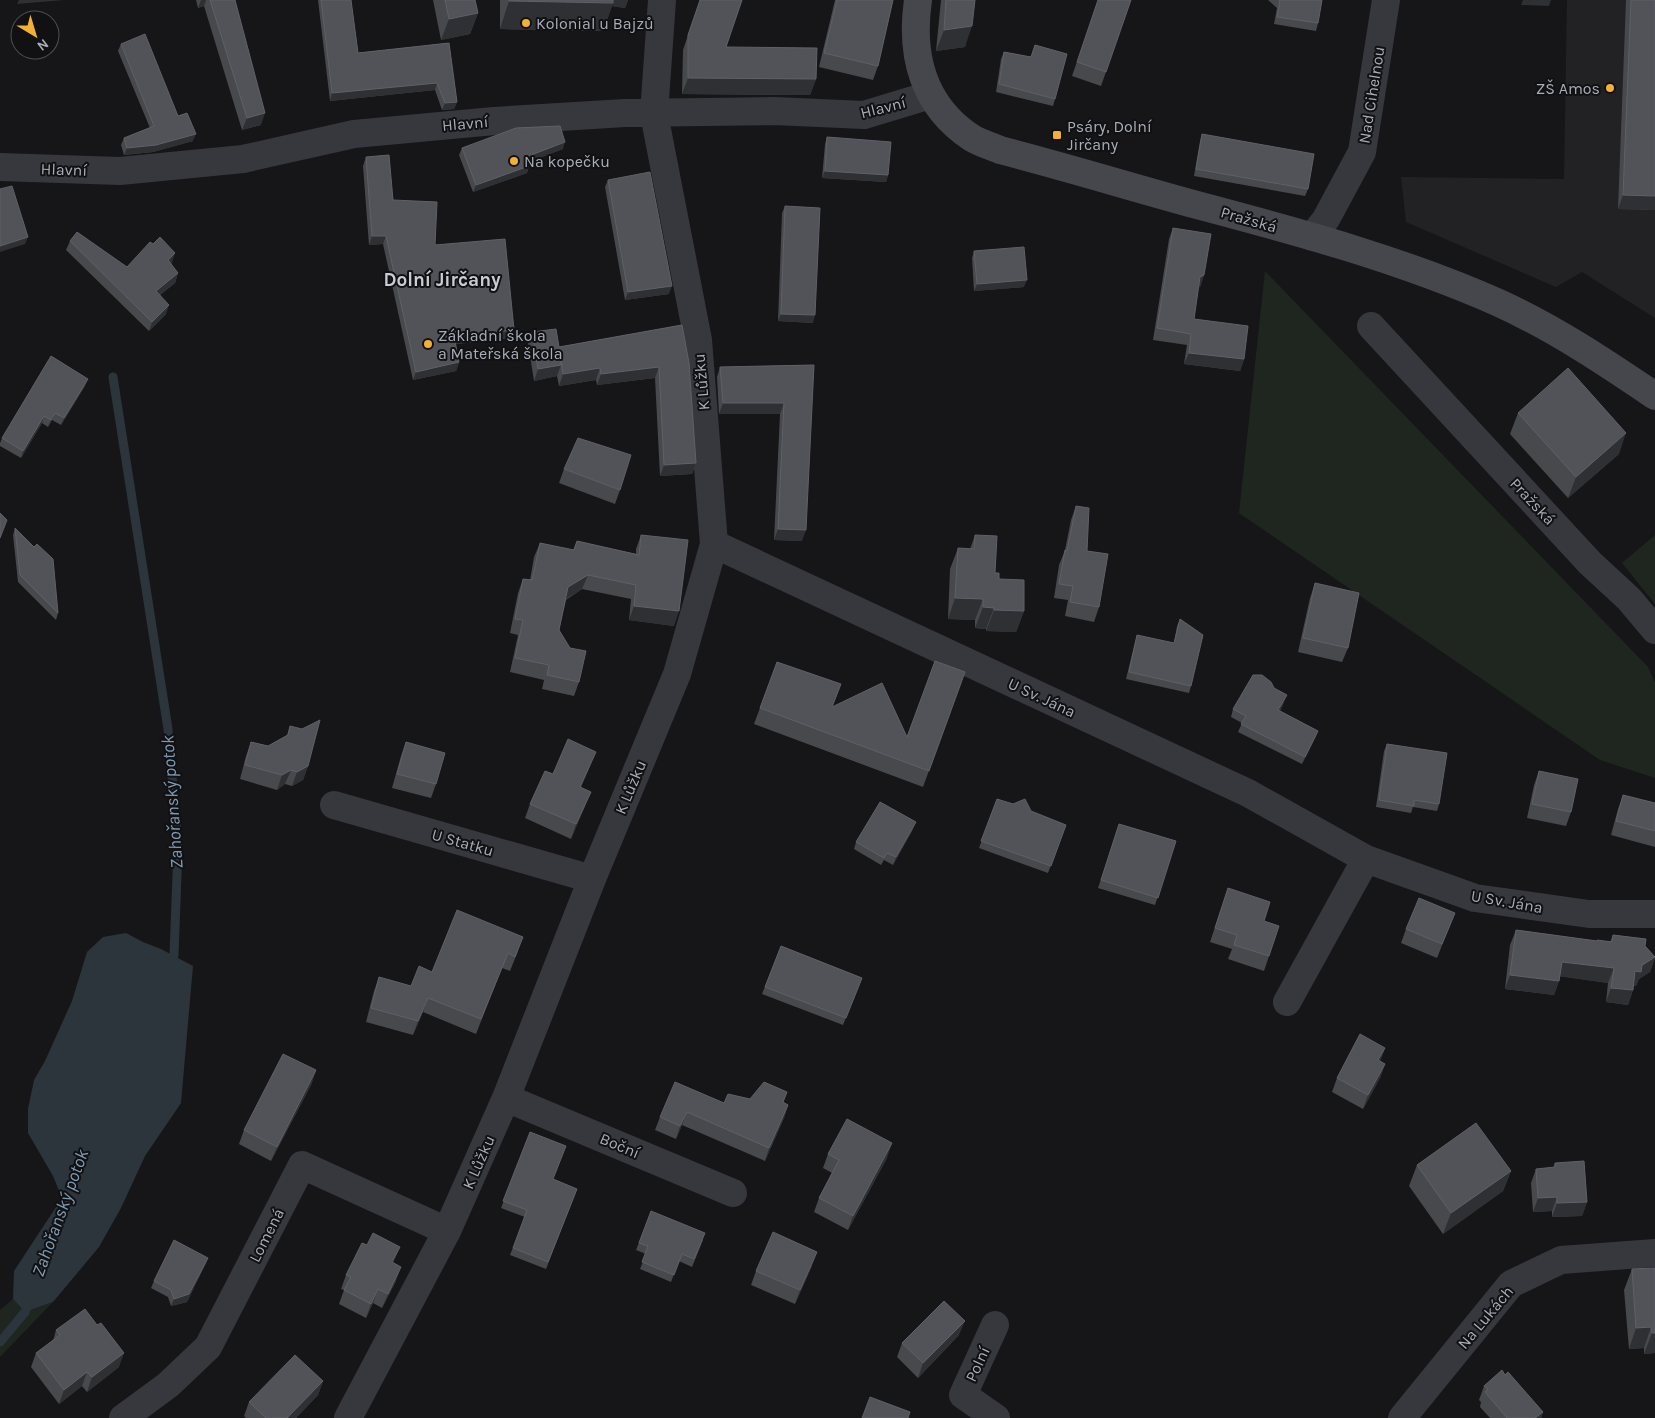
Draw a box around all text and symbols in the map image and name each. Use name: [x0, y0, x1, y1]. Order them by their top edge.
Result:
north arrow: [10, 10, 60, 60]
place label: Kolonial u Bajzů: [536, 14, 654, 33]
marker: Kolonial u Bajzů: [520, 17, 532, 29]
text: N: [34, 35, 52, 55]
street label: Nad Cihelnou: [1354, 45, 1389, 145]
place label: ZŠ Amos: [1536, 79, 1600, 98]
marker: ZŠ Amos: [1604, 82, 1616, 94]
street label: Hlavní: [858, 93, 908, 122]
street label: Hlavní: [441, 112, 489, 135]
place label: Psáry, Dolní Jirčany: [1067, 117, 1152, 154]
marker: Psáry, Dolní Jirčany: [1051, 129, 1063, 141]
place label: Na kopečku: [524, 152, 610, 171]
marker: Na kopečku: [508, 155, 520, 167]
street label: Hlavní: [40, 159, 88, 180]
street label: Pražská: [1219, 202, 1279, 237]
district label: Dolní Jirčany: [383, 269, 501, 291]
place label: Základní škola a Mateřská škola: [438, 326, 562, 363]
marker: Základní škola a Mateřská škola: [422, 338, 434, 350]
street label: K Lůžku: [690, 353, 713, 411]
street label: Pražská: [1506, 474, 1559, 529]
street label: U Sv. Jána: [1005, 674, 1079, 721]
water label: Zahořanský potok: [156, 734, 188, 870]
street label: K Lůžku: [611, 757, 650, 817]
street label: U Statku: [430, 825, 496, 860]
street label: U Sv. Jána: [1470, 886, 1544, 917]
street label: Boční: [597, 1129, 643, 1162]
street label: K Lůžku: [458, 1132, 499, 1192]
water label: Zahořanský potok: [27, 1145, 94, 1280]
street label: Lomená: [245, 1205, 288, 1265]
street label: Na Lukách: [1454, 1282, 1517, 1353]
street label: Polní: [961, 1343, 994, 1385]

